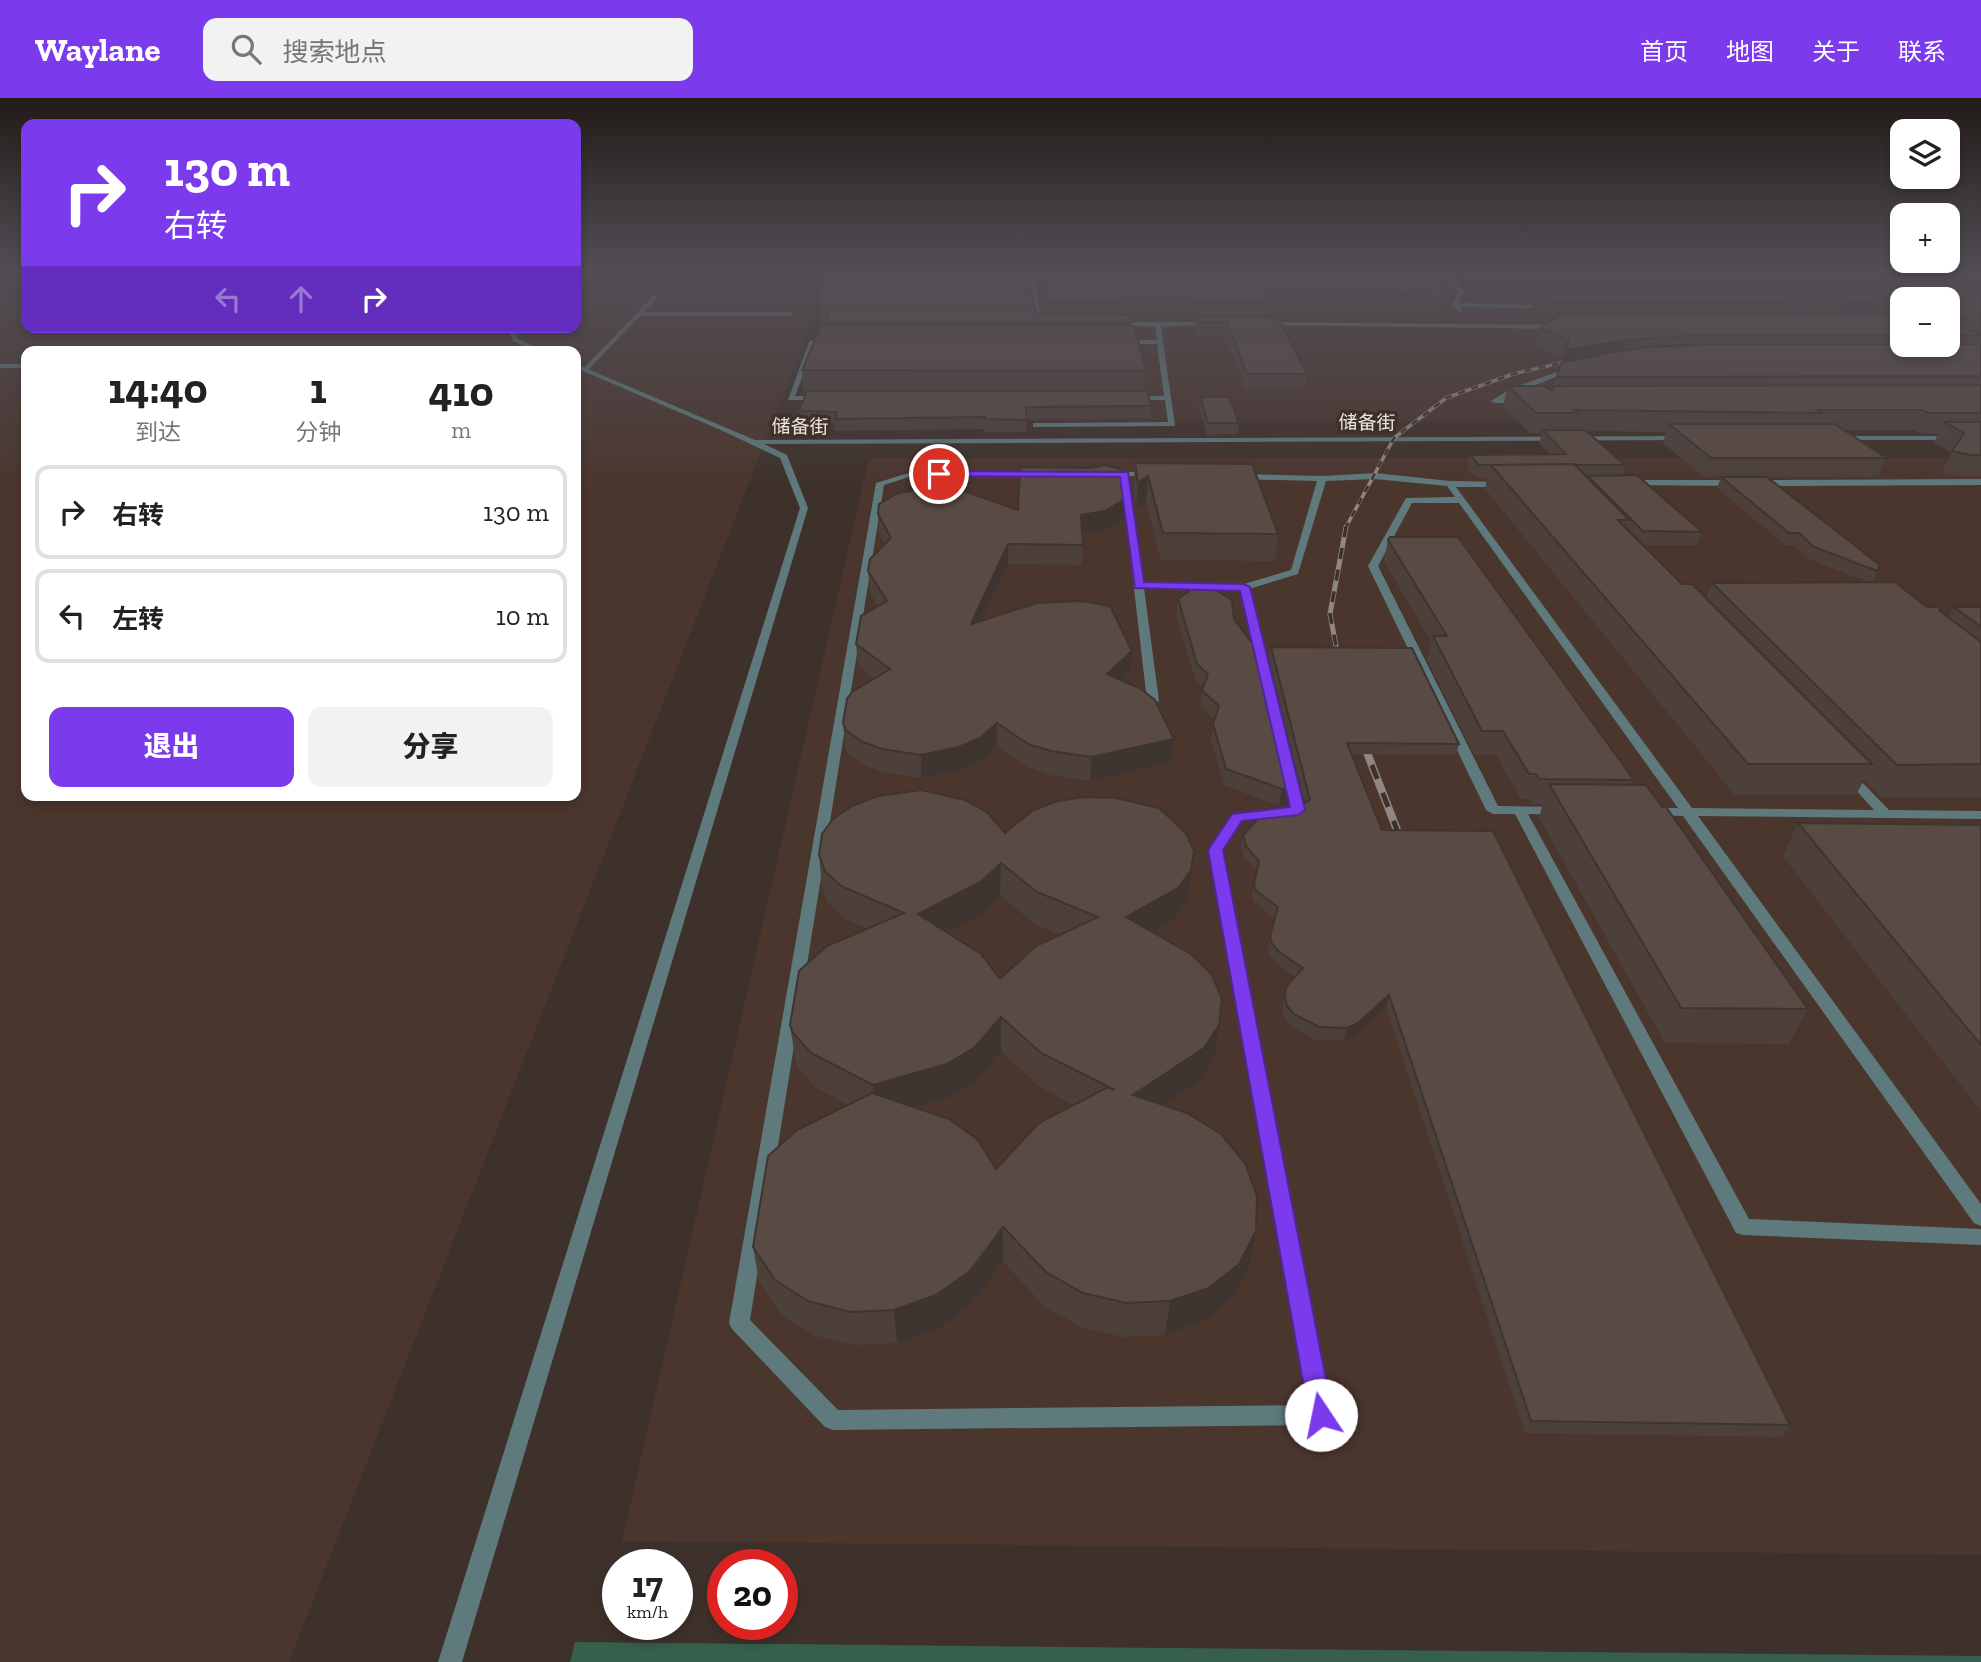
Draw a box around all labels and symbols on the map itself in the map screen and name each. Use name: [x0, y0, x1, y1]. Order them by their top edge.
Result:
street label: 储备街: [1338, 411, 1396, 434]
street label: 储备街: [771, 415, 829, 438]
pin: [909, 444, 969, 504]
position arrow: [1284, 1378, 1358, 1452]
speed limit sign: 20: [707, 1549, 798, 1640]

